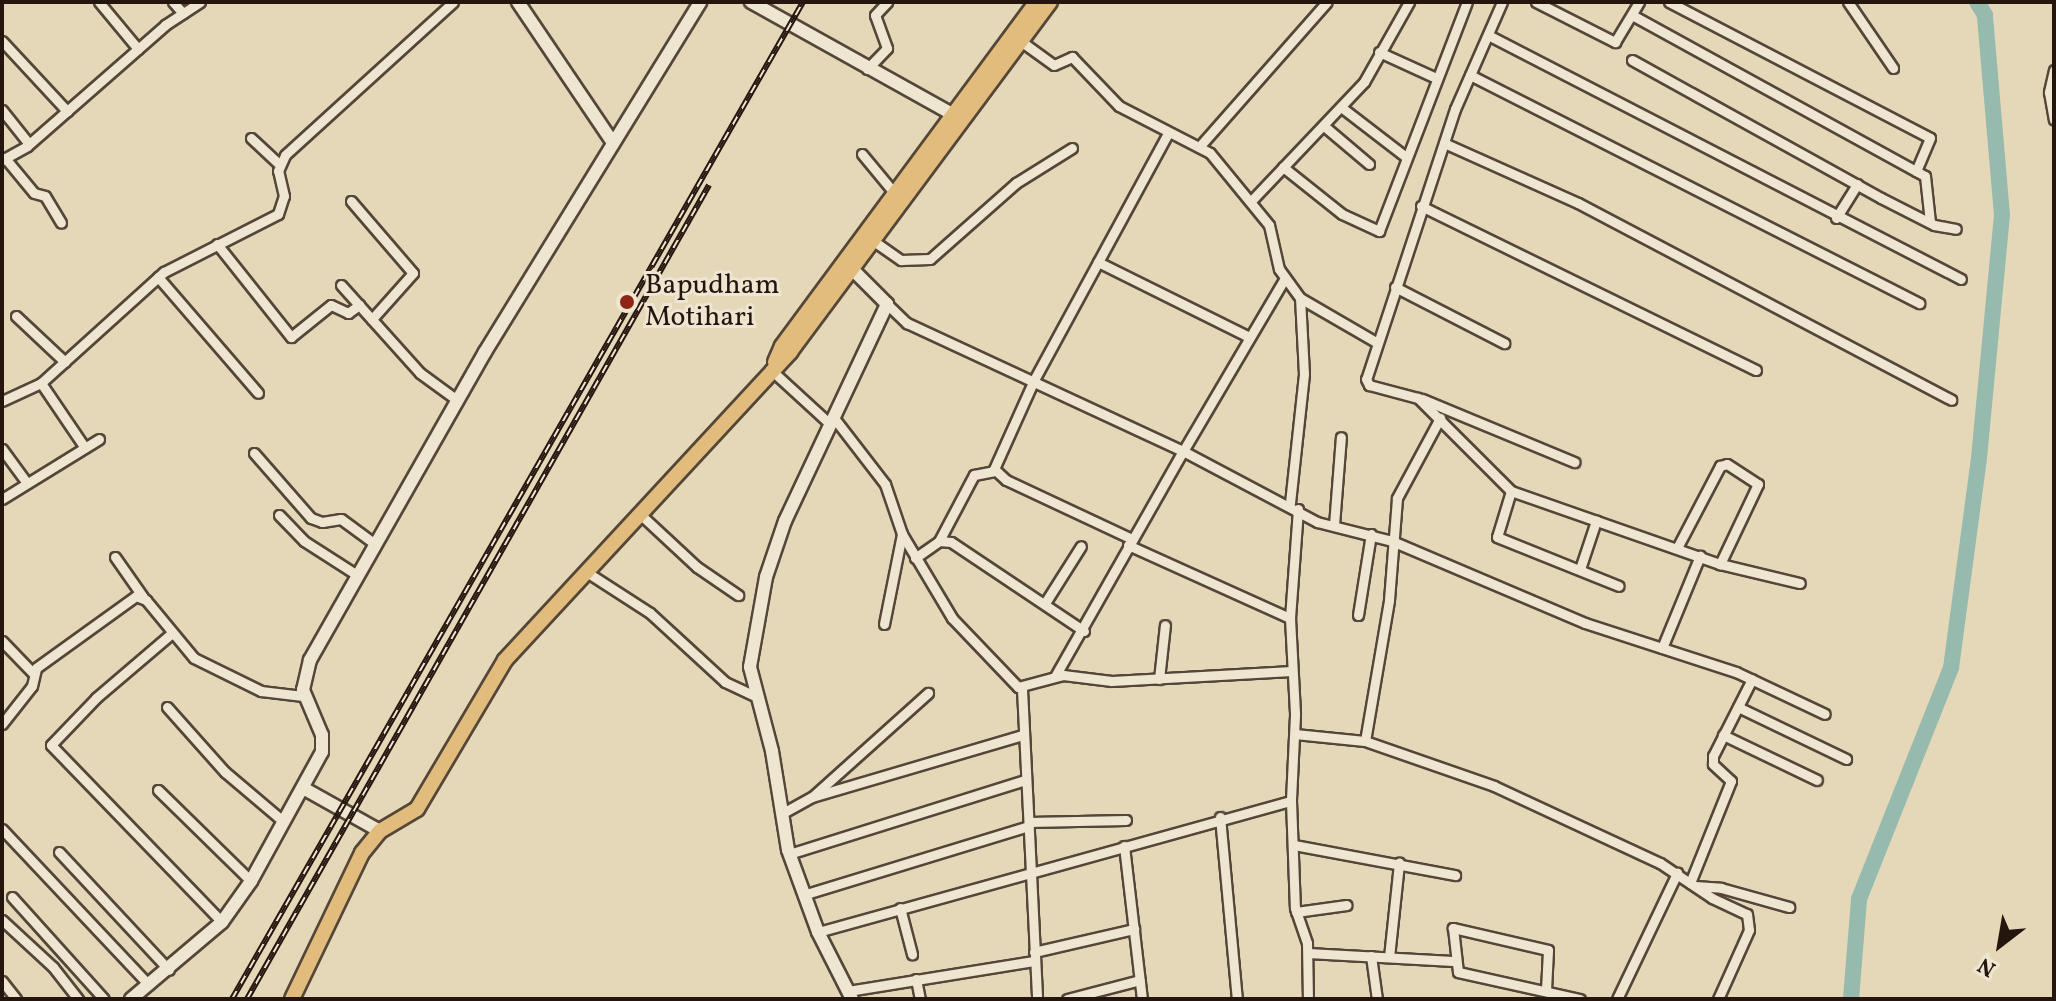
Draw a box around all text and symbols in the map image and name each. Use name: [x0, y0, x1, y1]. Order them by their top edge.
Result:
place label: Bapudham Motihari: [645, 269, 779, 335]
marker: Bapudham Motihari: [616, 291, 638, 313]
north arrow: [1960, 905, 2040, 985]
text: N: [1973, 949, 2002, 983]

